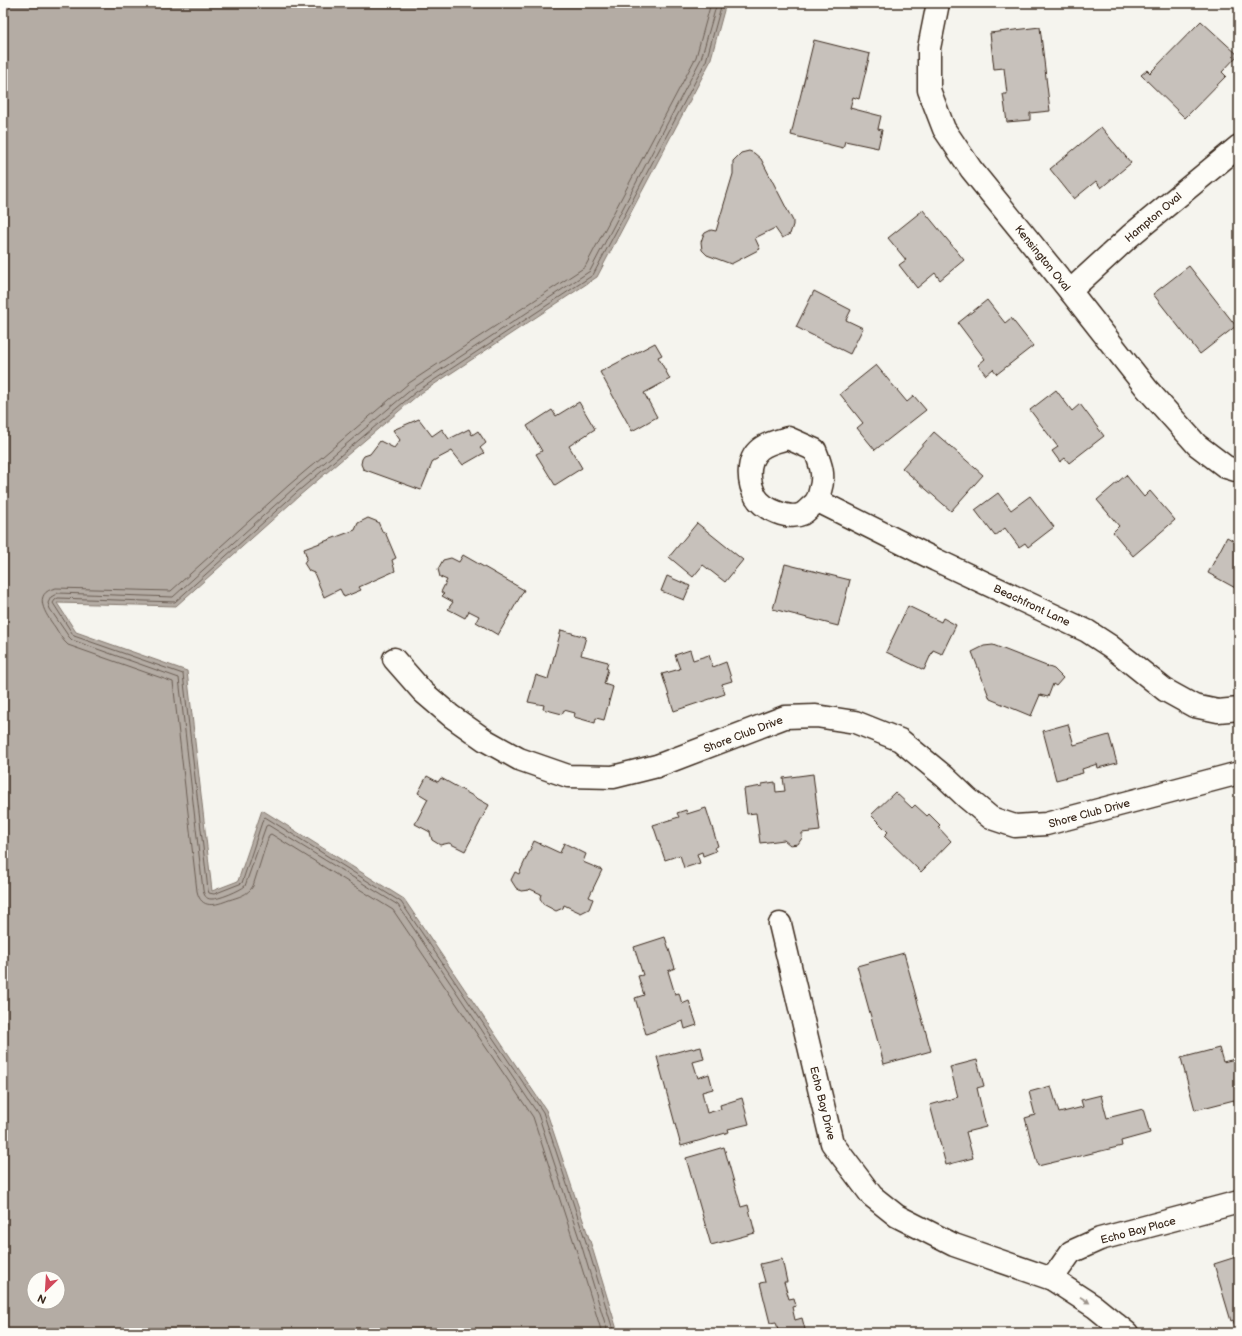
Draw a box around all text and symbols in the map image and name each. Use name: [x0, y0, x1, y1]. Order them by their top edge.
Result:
street label: Hampton Oval: [1122, 190, 1184, 245]
street label: Kensington Oval: [1012, 223, 1073, 294]
street label: Beachfront Lane: [991, 582, 1073, 629]
street label: Shore Club Drive: [702, 713, 785, 756]
street label: Shore Club Drive: [1047, 796, 1132, 831]
street label: Echo Bay Drive: [807, 1065, 838, 1142]
street label: Echo Bay Place: [1099, 1214, 1178, 1247]
north arrow: [26, 1270, 66, 1310]
text: N: [35, 1291, 48, 1306]
one-way arrow: [1079, 1296, 1090, 1304]

